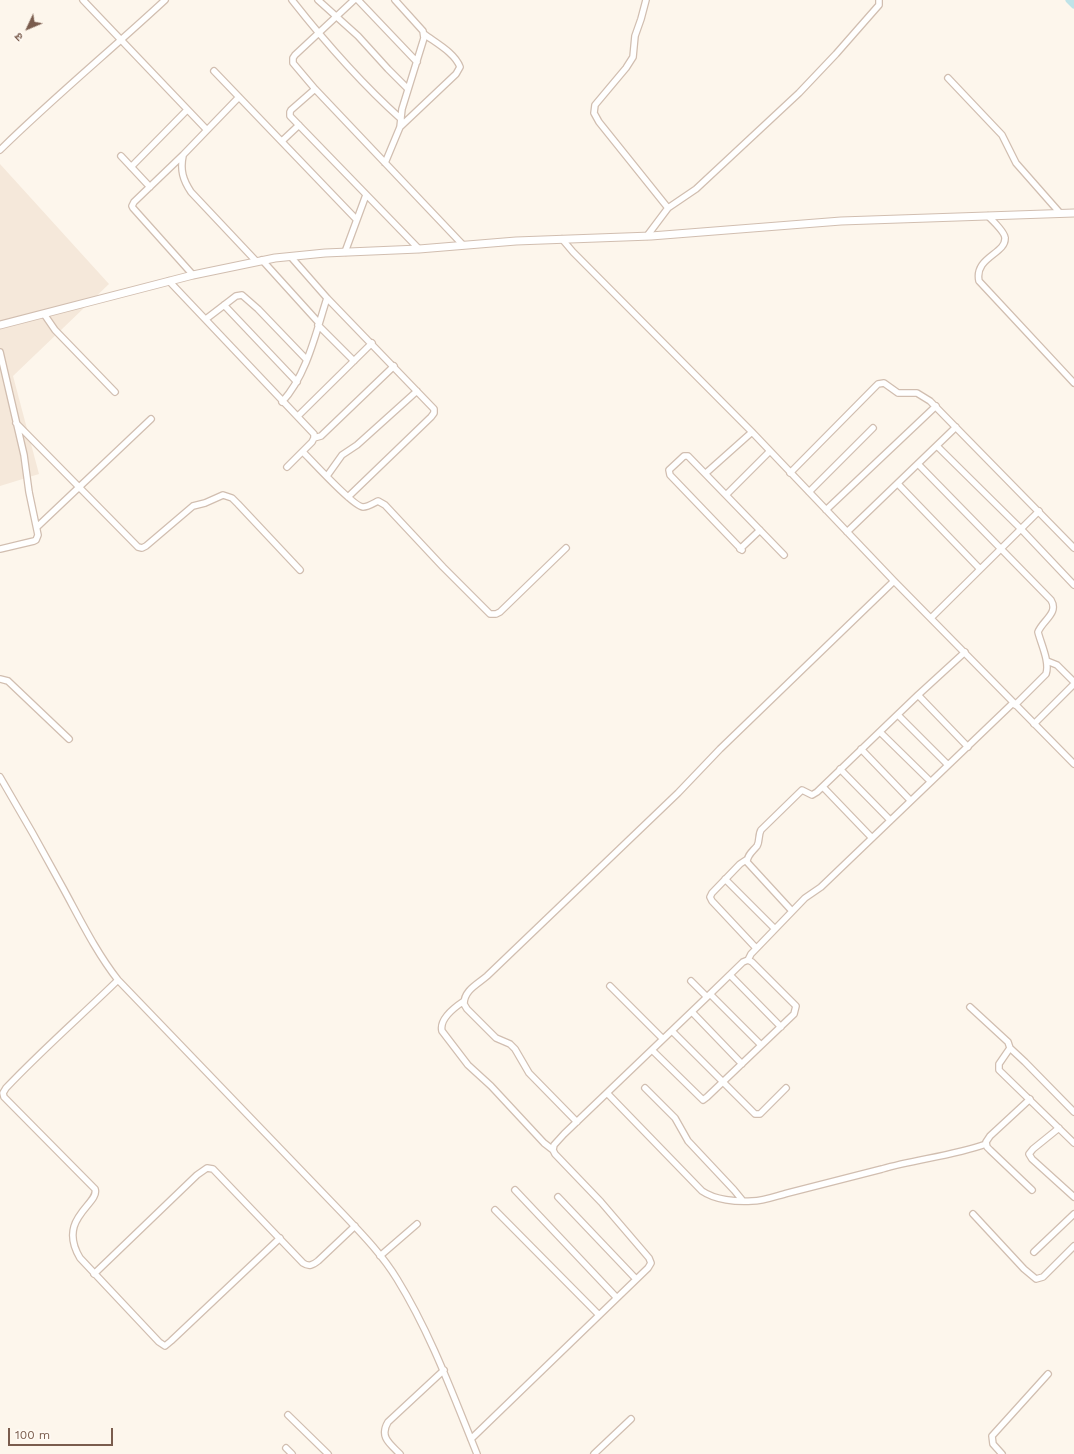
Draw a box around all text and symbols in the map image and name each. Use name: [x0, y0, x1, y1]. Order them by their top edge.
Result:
north arrow: [8, 8, 48, 48]
text: उ: [12, 30, 26, 44]
scale bar: [10, 1420, 115, 1446]
text: 100 m: [15, 1428, 50, 1442]

